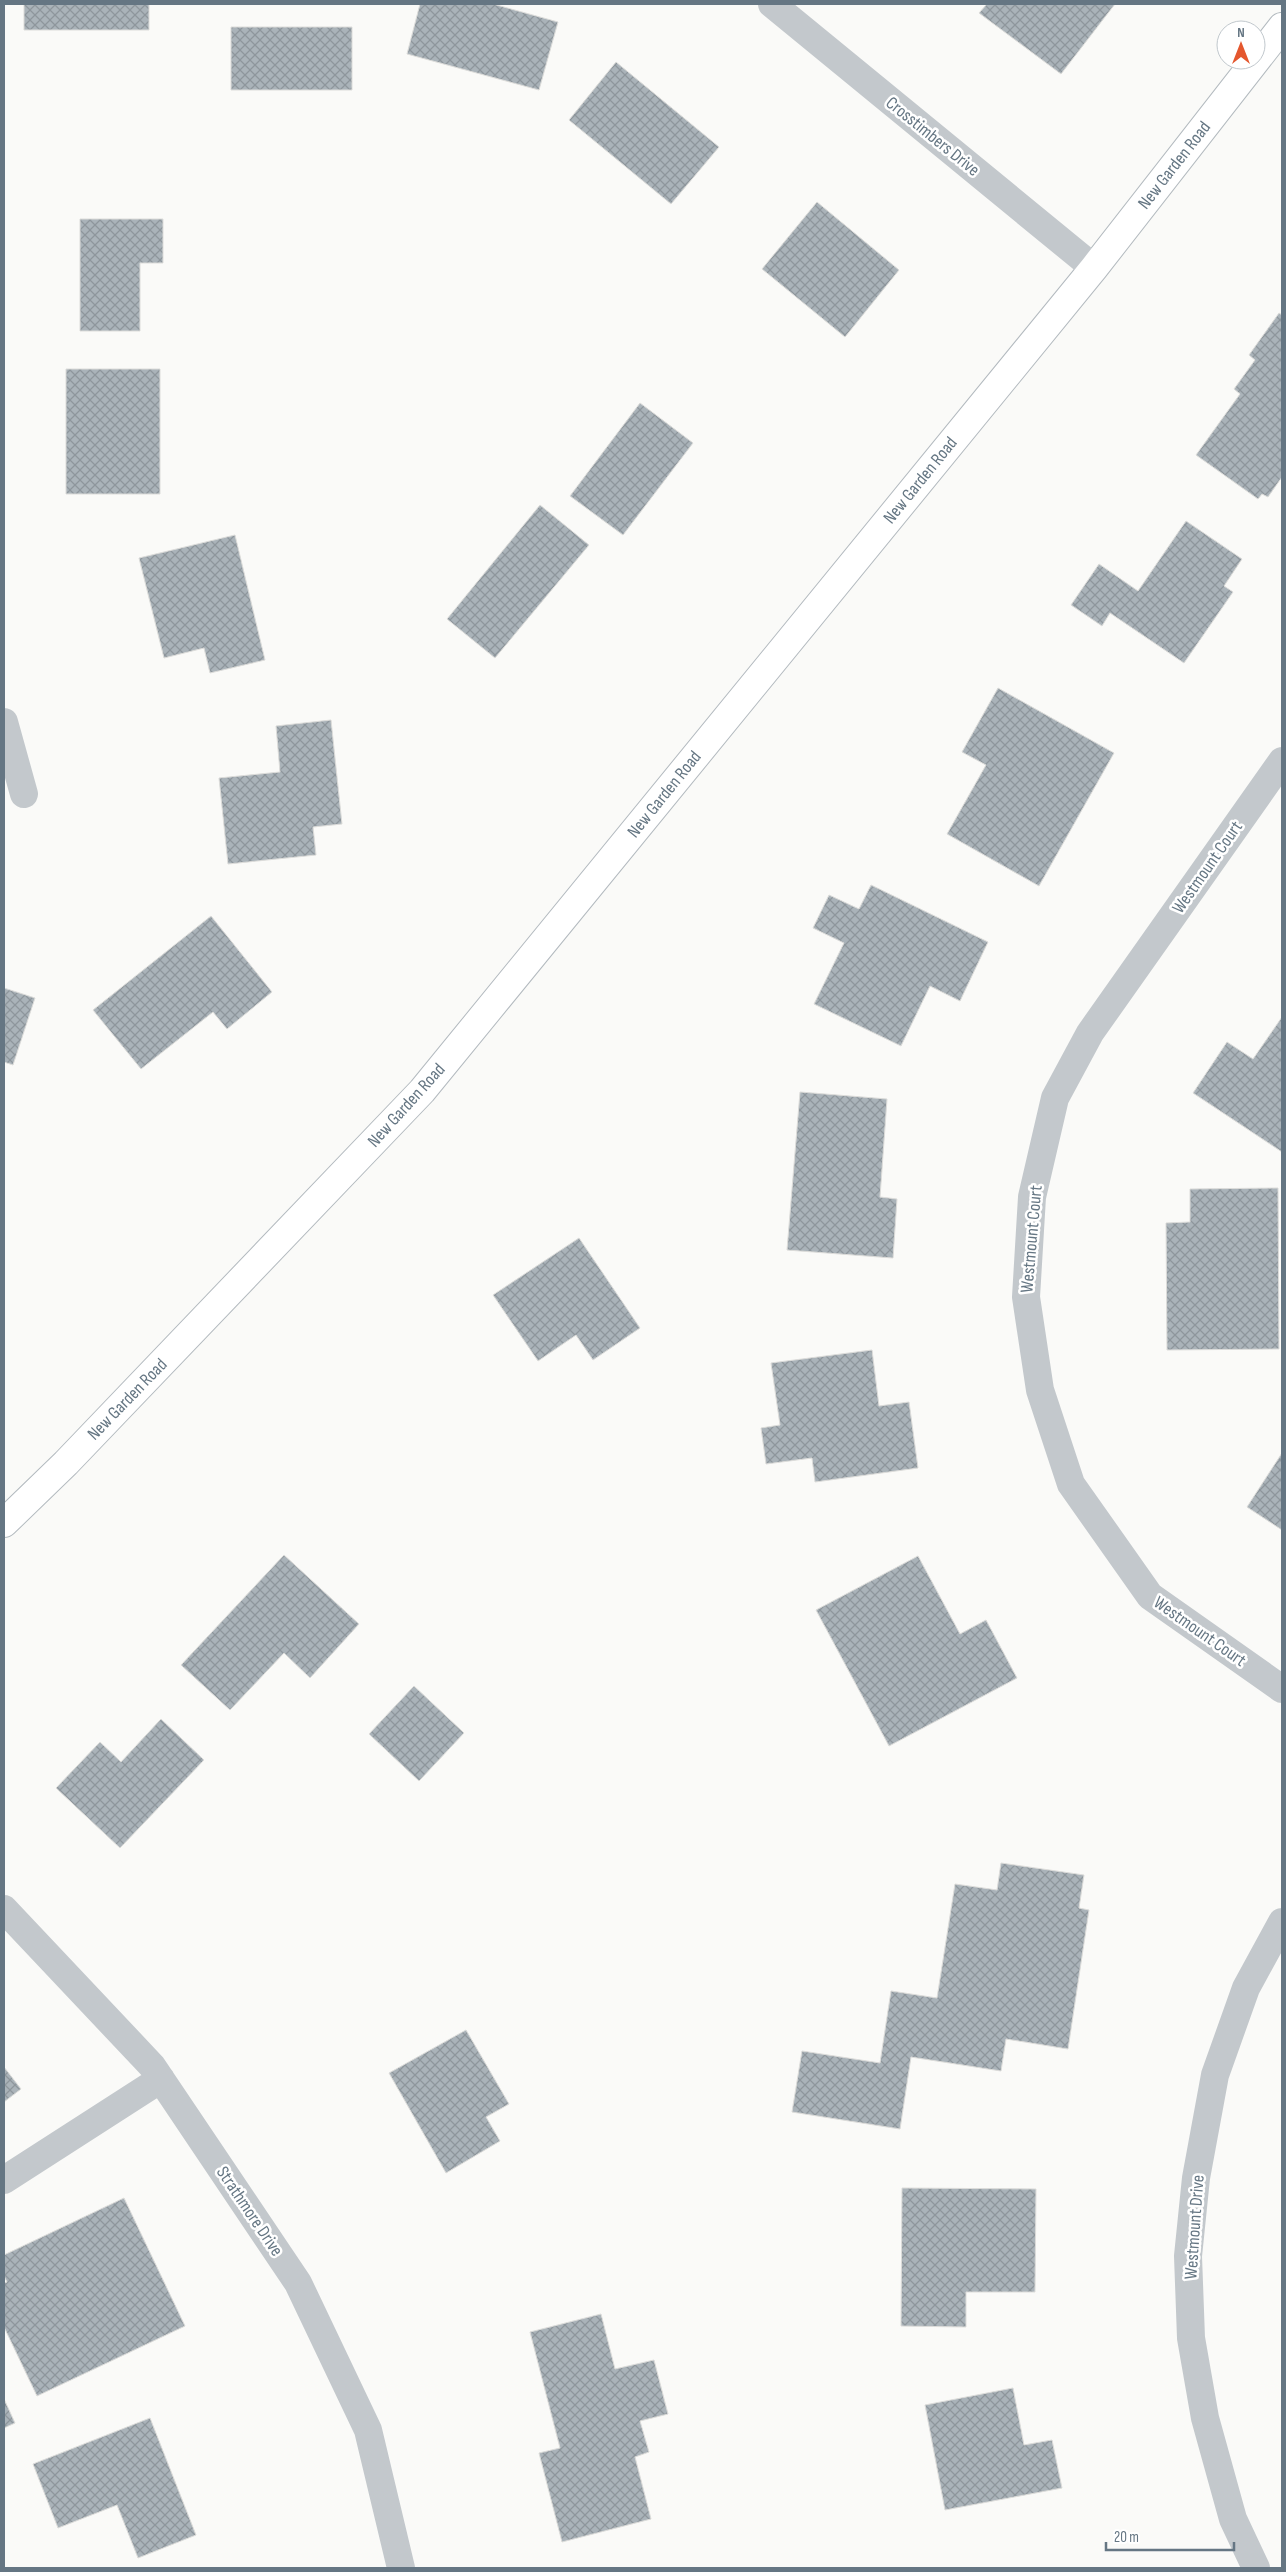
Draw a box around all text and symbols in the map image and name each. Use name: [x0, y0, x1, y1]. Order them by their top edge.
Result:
north arrow: [1216, 20, 1266, 70]
text: N: [1237, 24, 1245, 41]
street label: Crosstimbers Drive: [882, 92, 984, 181]
street label: New Garden Road: [1134, 117, 1215, 213]
street label: New Garden Road: [879, 433, 962, 528]
street label: New Garden Road: [623, 747, 706, 842]
street label: Westmount Court: [1168, 817, 1247, 917]
street label: New Garden Road: [363, 1059, 449, 1151]
street label: Westmount Court: [1016, 1184, 1047, 1294]
street label: New Garden Road: [83, 1354, 171, 1445]
street label: Westmount Court: [1150, 1592, 1250, 1671]
street label: Strathmore Drive: [212, 2162, 287, 2260]
street label: Westmount Drive: [1180, 2174, 1209, 2280]
scale bar: [1106, 2520, 1234, 2552]
text: 20 m: [1114, 2528, 1139, 2547]

